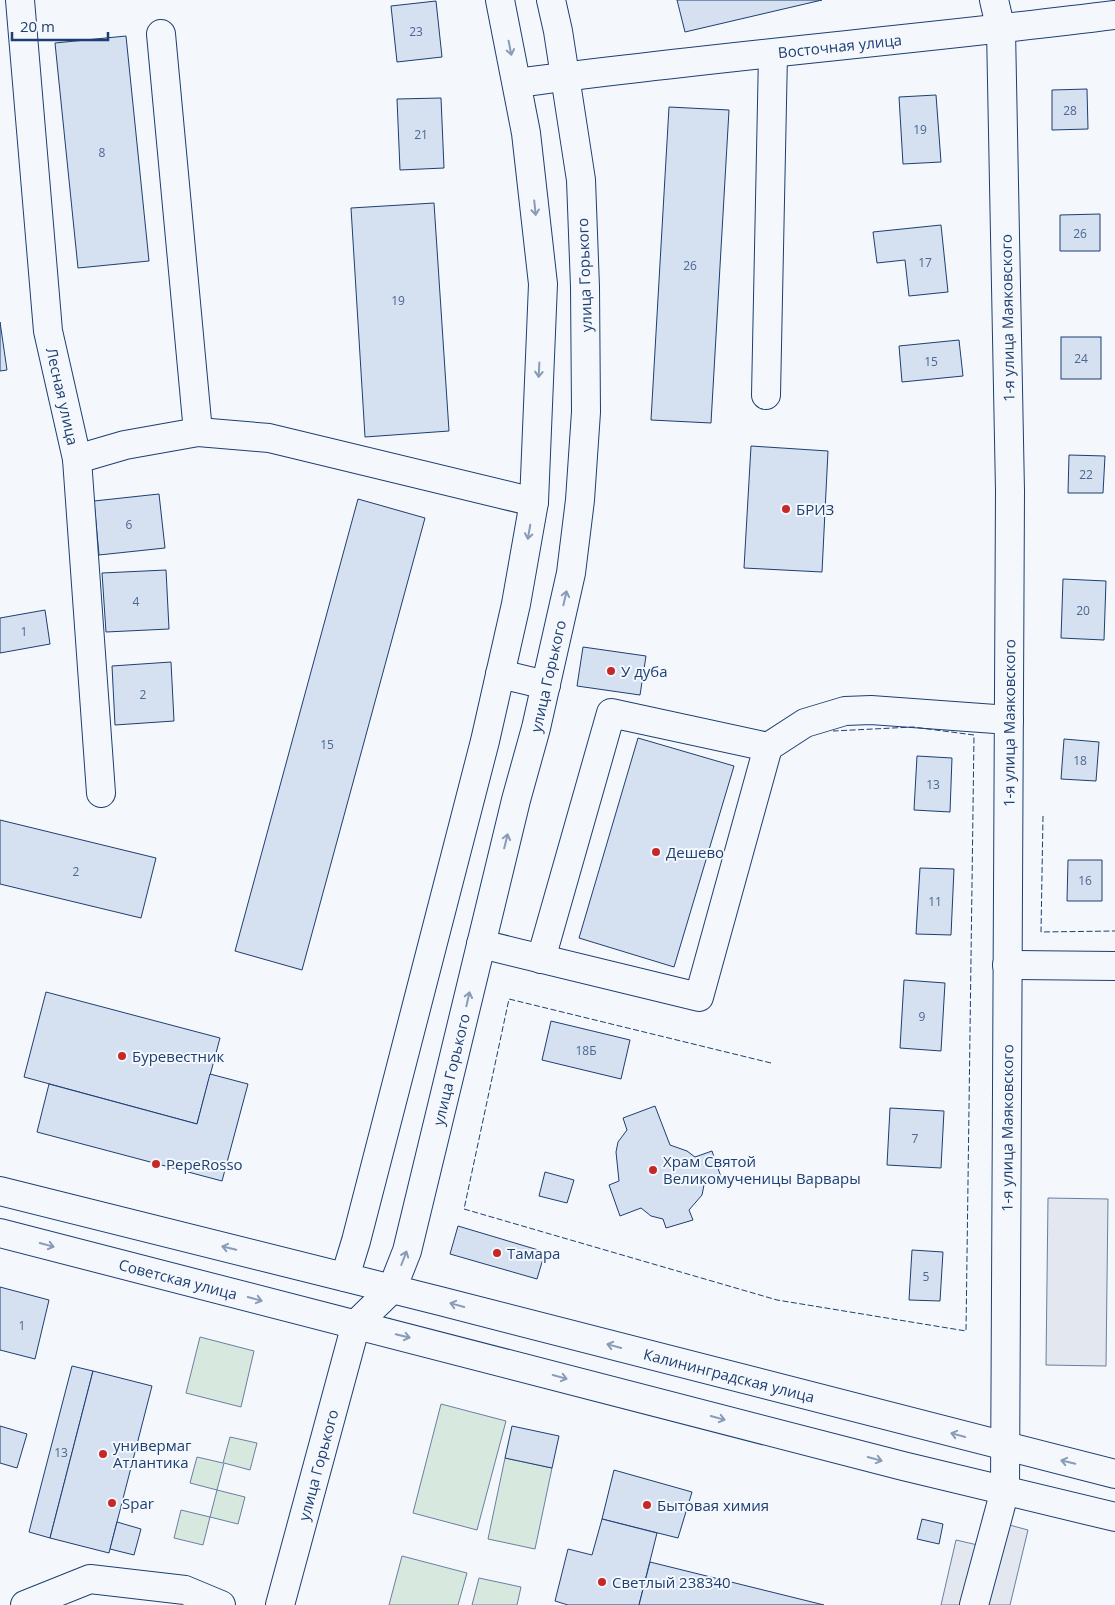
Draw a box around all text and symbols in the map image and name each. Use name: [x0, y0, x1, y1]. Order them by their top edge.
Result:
scale bar: [12, 10, 109, 42]
text: 20 m: [20, 16, 55, 36]
house number: 23: [409, 23, 423, 40]
street label: Восточная улица: [777, 29, 903, 62]
one-way arrow: [505, 39, 515, 55]
house number: 28: [1063, 102, 1077, 119]
house number: 19: [913, 121, 927, 138]
house number: 21: [414, 126, 428, 143]
house number: 8: [99, 144, 106, 161]
one-way arrow: [530, 200, 540, 216]
street label: улица Горького: [572, 217, 596, 333]
house number: 26: [1073, 225, 1087, 242]
street label: 1-я улица Маяковского: [996, 234, 1018, 402]
house number: 17: [918, 254, 932, 271]
house number: 26: [683, 257, 697, 274]
house number: 19: [391, 292, 405, 309]
street label: Лесная улица: [42, 345, 84, 447]
house number: 24: [1074, 350, 1088, 367]
house number: 15: [924, 353, 938, 370]
one-way arrow: [535, 362, 544, 378]
house number: 22: [1079, 466, 1093, 483]
place label: БРИЗ: [796, 499, 834, 519]
marker: БРИЗ: [780, 503, 792, 515]
house number: 6: [126, 516, 133, 533]
one-way arrow: [523, 524, 533, 540]
one-way arrow: [561, 590, 570, 606]
house number: 4: [133, 593, 140, 610]
house number: 20: [1076, 602, 1090, 619]
street label: улица Горького: [525, 618, 570, 735]
house number: 1: [21, 623, 27, 640]
street label: 1-я улица Маяковского: [998, 639, 1019, 807]
place label: У дуба: [621, 661, 668, 681]
marker: У дуба: [605, 665, 617, 677]
house number: 2: [140, 686, 147, 703]
house number: 15: [320, 736, 334, 753]
house number: 18: [1073, 752, 1087, 769]
house number: 13: [926, 776, 940, 793]
one-way arrow: [502, 833, 511, 849]
place label: Дешево: [666, 842, 724, 862]
marker: Дешево: [650, 846, 662, 858]
house number: 2: [73, 863, 80, 880]
house number: 16: [1078, 872, 1092, 889]
house number: 11: [928, 893, 942, 910]
one-way arrow: [464, 991, 473, 1007]
house number: 9: [919, 1008, 926, 1025]
street label: улица Горького: [428, 1011, 474, 1127]
house number: 18Б: [575, 1042, 597, 1059]
street label: 1-я улица Маяковского: [996, 1044, 1017, 1212]
place label: Буревестник: [132, 1046, 225, 1066]
marker: Буревестник: [116, 1050, 128, 1062]
house number: 7: [912, 1130, 919, 1147]
place label: Храм Святой Великомученицы Варвары: [663, 1151, 861, 1188]
place label: PepeRosso: [166, 1154, 243, 1174]
marker: PepeRosso: [150, 1158, 162, 1170]
marker: Храм Святой Великомученицы Варвары: [647, 1164, 659, 1176]
one-way arrow: [39, 1241, 55, 1250]
one-way arrow: [222, 1243, 238, 1252]
place label: Тамара: [507, 1243, 560, 1263]
marker: Тамара: [491, 1247, 503, 1259]
one-way arrow: [401, 1251, 410, 1266]
street label: Советская улица: [117, 1254, 239, 1304]
house number: 5: [923, 1268, 930, 1285]
one-way arrow: [247, 1295, 263, 1304]
one-way arrow: [449, 1300, 465, 1309]
house number: 1: [19, 1317, 25, 1334]
one-way arrow: [394, 1332, 410, 1341]
one-way arrow: [607, 1341, 623, 1350]
street label: Калининградская улица: [642, 1344, 817, 1407]
one-way arrow: [552, 1373, 568, 1382]
street label: улица Горького: [293, 1407, 342, 1523]
one-way arrow: [709, 1414, 725, 1423]
one-way arrow: [950, 1430, 966, 1440]
place label: универмаг Атлантика: [113, 1435, 192, 1472]
house number: 13: [54, 1444, 68, 1461]
marker: универмаг Атлантика: [97, 1448, 109, 1460]
one-way arrow: [866, 1455, 882, 1464]
one-way arrow: [1060, 1457, 1076, 1466]
place label: Spar: [122, 1493, 154, 1513]
place label: Бытовая химия: [657, 1495, 769, 1515]
marker: Spar: [106, 1497, 118, 1509]
marker: Бытовая химия: [641, 1499, 653, 1511]
place label: Светлый 238340: [612, 1572, 731, 1592]
marker: Светлый 238340: [596, 1576, 608, 1588]

